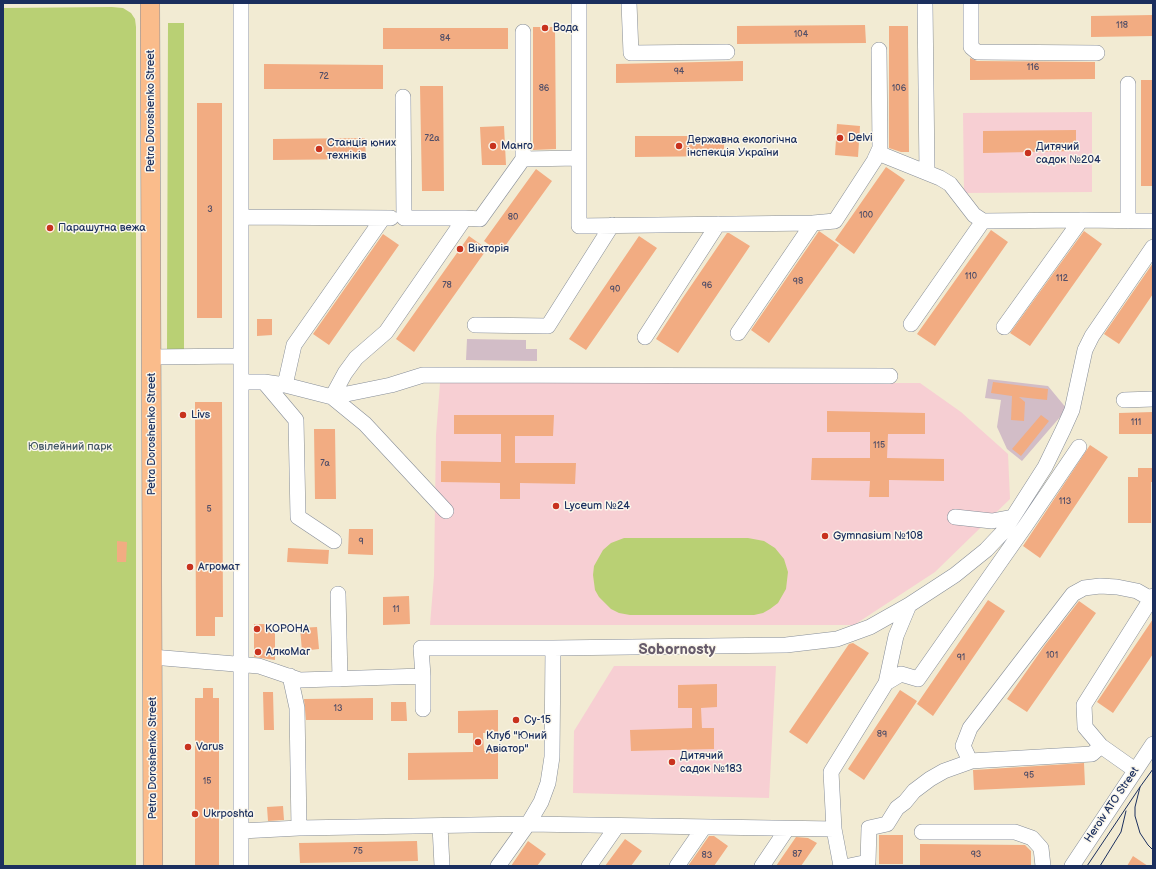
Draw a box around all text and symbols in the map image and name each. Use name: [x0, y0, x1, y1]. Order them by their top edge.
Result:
place label: Вода: [553, 21, 579, 35]
house number: 118: [1116, 21, 1128, 31]
marker: Вода: [540, 23, 550, 33]
house number: 104: [794, 30, 808, 40]
house number: 84: [440, 34, 450, 44]
street label: Petra Doroshenko Street: [144, 50, 158, 172]
house number: 116: [1027, 63, 1039, 73]
house number: 94: [674, 67, 684, 77]
house number: 72: [319, 72, 329, 82]
house number: 86: [539, 84, 549, 94]
house number: 106: [892, 84, 906, 94]
place label: Delvi: [848, 131, 873, 145]
place label: Державна екологічна інспекція України: [687, 133, 797, 159]
marker: Delvi: [835, 133, 845, 143]
house number: 72а: [424, 134, 440, 144]
place label: Станція юних техніків: [327, 136, 396, 162]
place label: Манго: [501, 139, 533, 153]
place label: Дитячий садок №204: [1036, 140, 1101, 166]
marker: Манго: [488, 141, 498, 151]
marker: Державна екологічна інспекція України: [674, 141, 684, 151]
marker: Станція юних техніків: [314, 144, 324, 154]
marker: Дитячий садок №204: [1023, 148, 1033, 158]
house number: 3: [207, 205, 213, 215]
house number: 100: [859, 211, 873, 221]
house number: 80: [508, 213, 518, 223]
place label: Парашутна вежа: [58, 221, 146, 235]
marker: Парашутна вежа: [45, 223, 55, 233]
place label: Вікторія: [468, 242, 509, 256]
marker: Вікторія: [455, 244, 465, 254]
house number: 110: [965, 272, 977, 282]
house number: 112: [1056, 274, 1068, 284]
house number: 98: [793, 277, 803, 287]
house number: 78: [442, 281, 452, 291]
house number: 96: [702, 281, 712, 291]
house number: 90: [610, 285, 620, 295]
street label: Petra Doroshenko Street: [145, 373, 159, 495]
place label: Livs: [191, 408, 210, 422]
marker: Livs: [178, 410, 188, 420]
house number: 111: [1131, 418, 1141, 428]
park label: Ювілейний парк: [28, 440, 112, 454]
house number: 115: [873, 441, 885, 451]
house number: 7а: [320, 459, 330, 469]
house number: 113: [1059, 497, 1071, 507]
place label: Lyceum №24: [564, 499, 630, 513]
marker: Lyceum №24: [551, 501, 561, 511]
house number: 5: [206, 505, 212, 515]
place label: Gymnasium №108: [833, 529, 923, 543]
marker: Gymnasium №108: [820, 531, 830, 541]
house number: 9: [358, 537, 364, 547]
place label: Агромат: [198, 560, 240, 574]
marker: Агромат: [185, 562, 195, 572]
house number: 11: [393, 605, 399, 615]
place label: КОРОНА: [265, 622, 309, 636]
marker: КОРОНА: [252, 624, 262, 634]
district label: Sobornosty: [638, 641, 716, 659]
place label: АлкоМаг: [266, 645, 310, 659]
marker: АлкоМаг: [253, 647, 263, 657]
house number: 101: [1046, 651, 1058, 661]
house number: 91: [957, 653, 965, 663]
street label: Petra Doroshenko Street: [146, 697, 160, 819]
house number: 13: [333, 704, 343, 714]
place label: Су-15: [524, 713, 551, 727]
marker: Су-15: [511, 715, 521, 725]
place label: Клуб "Юний Авіатор": [486, 729, 547, 755]
house number: 89: [877, 730, 887, 740]
marker: Клуб "Юний Авіатор": [473, 737, 483, 747]
place label: Varus: [196, 740, 224, 754]
marker: Varus: [183, 742, 193, 752]
place label: Дитячий садок №183: [680, 749, 742, 775]
marker: Дитячий садок №183: [667, 757, 677, 767]
street label: Heroiv ATO Street: [1082, 765, 1142, 845]
house number: 95: [1024, 771, 1034, 781]
house number: 15: [203, 777, 211, 787]
place label: Ukrposhta: [203, 807, 254, 821]
marker: Ukrposhta: [190, 809, 200, 819]
house number: 75: [353, 847, 363, 857]
house number: 87: [792, 850, 802, 860]
house number: 93: [971, 850, 981, 860]
house number: 83: [702, 851, 712, 861]

